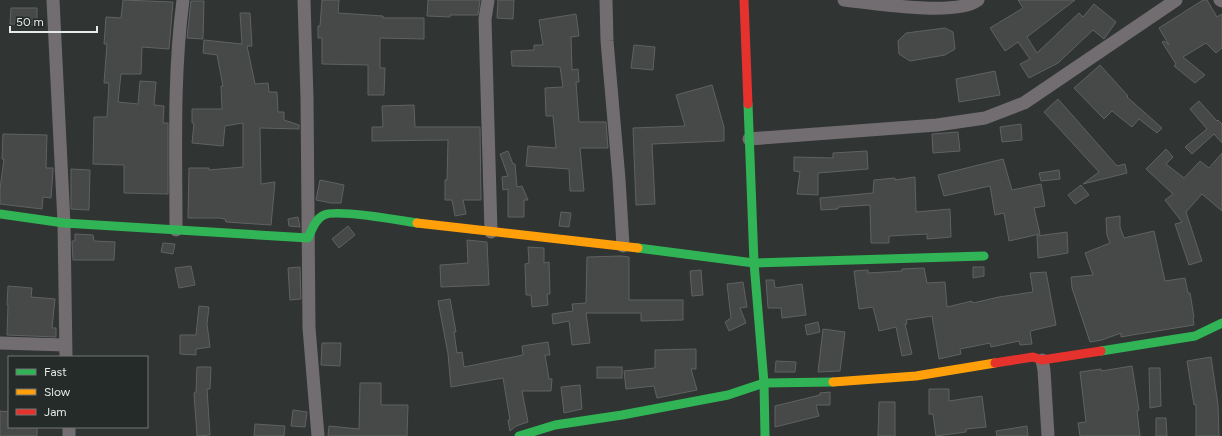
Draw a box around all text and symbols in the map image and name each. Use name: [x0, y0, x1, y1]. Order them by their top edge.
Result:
scale bar: [10, 8, 97, 34]
text: 50 m: [16, 15, 44, 29]
legend: [8, 356, 148, 428]
text: Fast: [44, 365, 67, 379]
text: Slow: [44, 385, 71, 399]
text: Jam: [44, 405, 67, 419]

